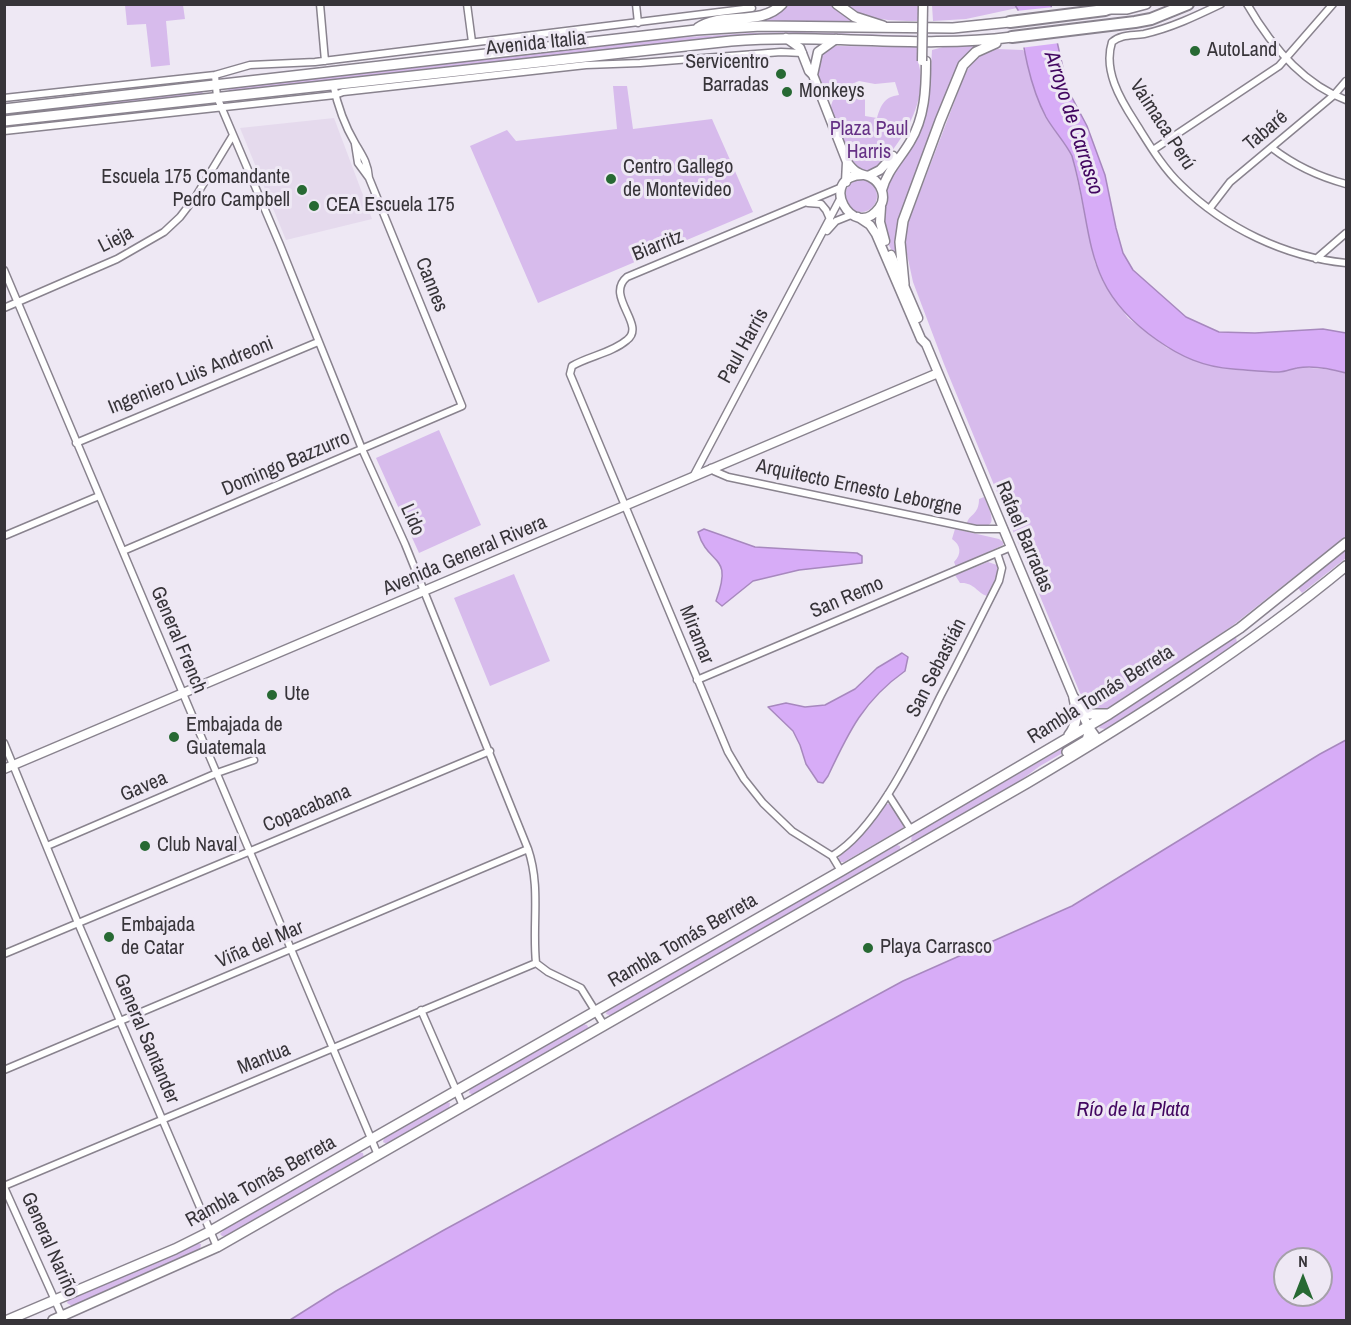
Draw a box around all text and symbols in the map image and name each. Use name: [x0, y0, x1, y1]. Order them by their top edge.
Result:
street label: Avenida Italia: [485, 27, 587, 61]
place label: AutoLand: [1207, 39, 1277, 63]
marker: AutoLand: [1188, 44, 1202, 58]
water label: Arroyo de Carrasco: [1038, 48, 1108, 198]
place label: Servicentro Barradas: [685, 51, 769, 98]
marker: Servicentro Barradas: [774, 67, 788, 81]
street label: Vaimaca Perú: [1124, 75, 1200, 175]
place label: Monkeys: [799, 80, 865, 104]
marker: Monkeys: [780, 85, 794, 99]
street label: Tabaré: [1239, 106, 1293, 156]
park label: Plaza Paul Harris: [830, 118, 908, 165]
place label: Centro Gallego de Montevideo: [623, 156, 733, 203]
place label: Escuela 175 Comandante Pedro Campbell: [101, 166, 290, 213]
marker: Centro Gallego de Montevideo: [604, 172, 618, 186]
marker: Escuela 175 Comandante Pedro Campbell: [295, 183, 309, 197]
place label: CEA Escuela 175: [326, 194, 455, 218]
marker: CEA Escuela 175: [307, 199, 321, 213]
street label: Lieja: [95, 221, 137, 259]
street label: Biarritz: [629, 225, 687, 267]
street label: Cannes: [409, 254, 453, 316]
street label: Paul Harris: [714, 304, 774, 388]
street label: Ingeniero Luis Andreoni: [105, 332, 277, 420]
street label: Domingo Bazzurro: [218, 426, 354, 502]
street label: Arquitecto Ernesto Leborgne: [754, 454, 964, 522]
street label: Rafael Barradas: [990, 478, 1058, 596]
street label: Lido: [395, 501, 429, 539]
street label: Avenida General Rivera: [379, 511, 551, 601]
street label: San Remo: [807, 572, 887, 624]
street label: General French: [145, 583, 211, 697]
street label: Miramar: [673, 602, 719, 668]
street label: San Sebastián: [902, 615, 972, 721]
street label: Rambla Tomás Berreta: [1024, 640, 1178, 750]
place label: Ute: [284, 683, 310, 707]
marker: Ute: [265, 688, 279, 702]
place label: Embajada de Guatemala: [186, 714, 283, 761]
marker: Embajada de Guatemala: [167, 730, 181, 744]
street label: Gavea: [117, 767, 171, 807]
street label: Copacabana: [260, 780, 354, 838]
place label: Club Naval: [157, 834, 237, 858]
marker: Club Naval: [138, 839, 152, 853]
street label: Rambla Tomás Berreta: [604, 889, 762, 993]
place label: Embajada de Catar: [121, 914, 195, 961]
street label: Viña del Mar: [213, 916, 307, 974]
marker: Embajada de Catar: [102, 930, 116, 944]
place label: Playa Carrasco: [880, 936, 992, 960]
marker: Playa Carrasco: [861, 941, 875, 955]
street label: General Santander: [108, 971, 184, 1107]
street label: Mantua: [234, 1038, 294, 1080]
water label: Río de la Plata: [1077, 1097, 1189, 1123]
street label: Rambla Tomás Berreta: [182, 1131, 340, 1233]
street label: General Nariño: [15, 1189, 83, 1301]
north arrow: [1273, 1247, 1333, 1307]
text: N: [1298, 1250, 1308, 1272]

